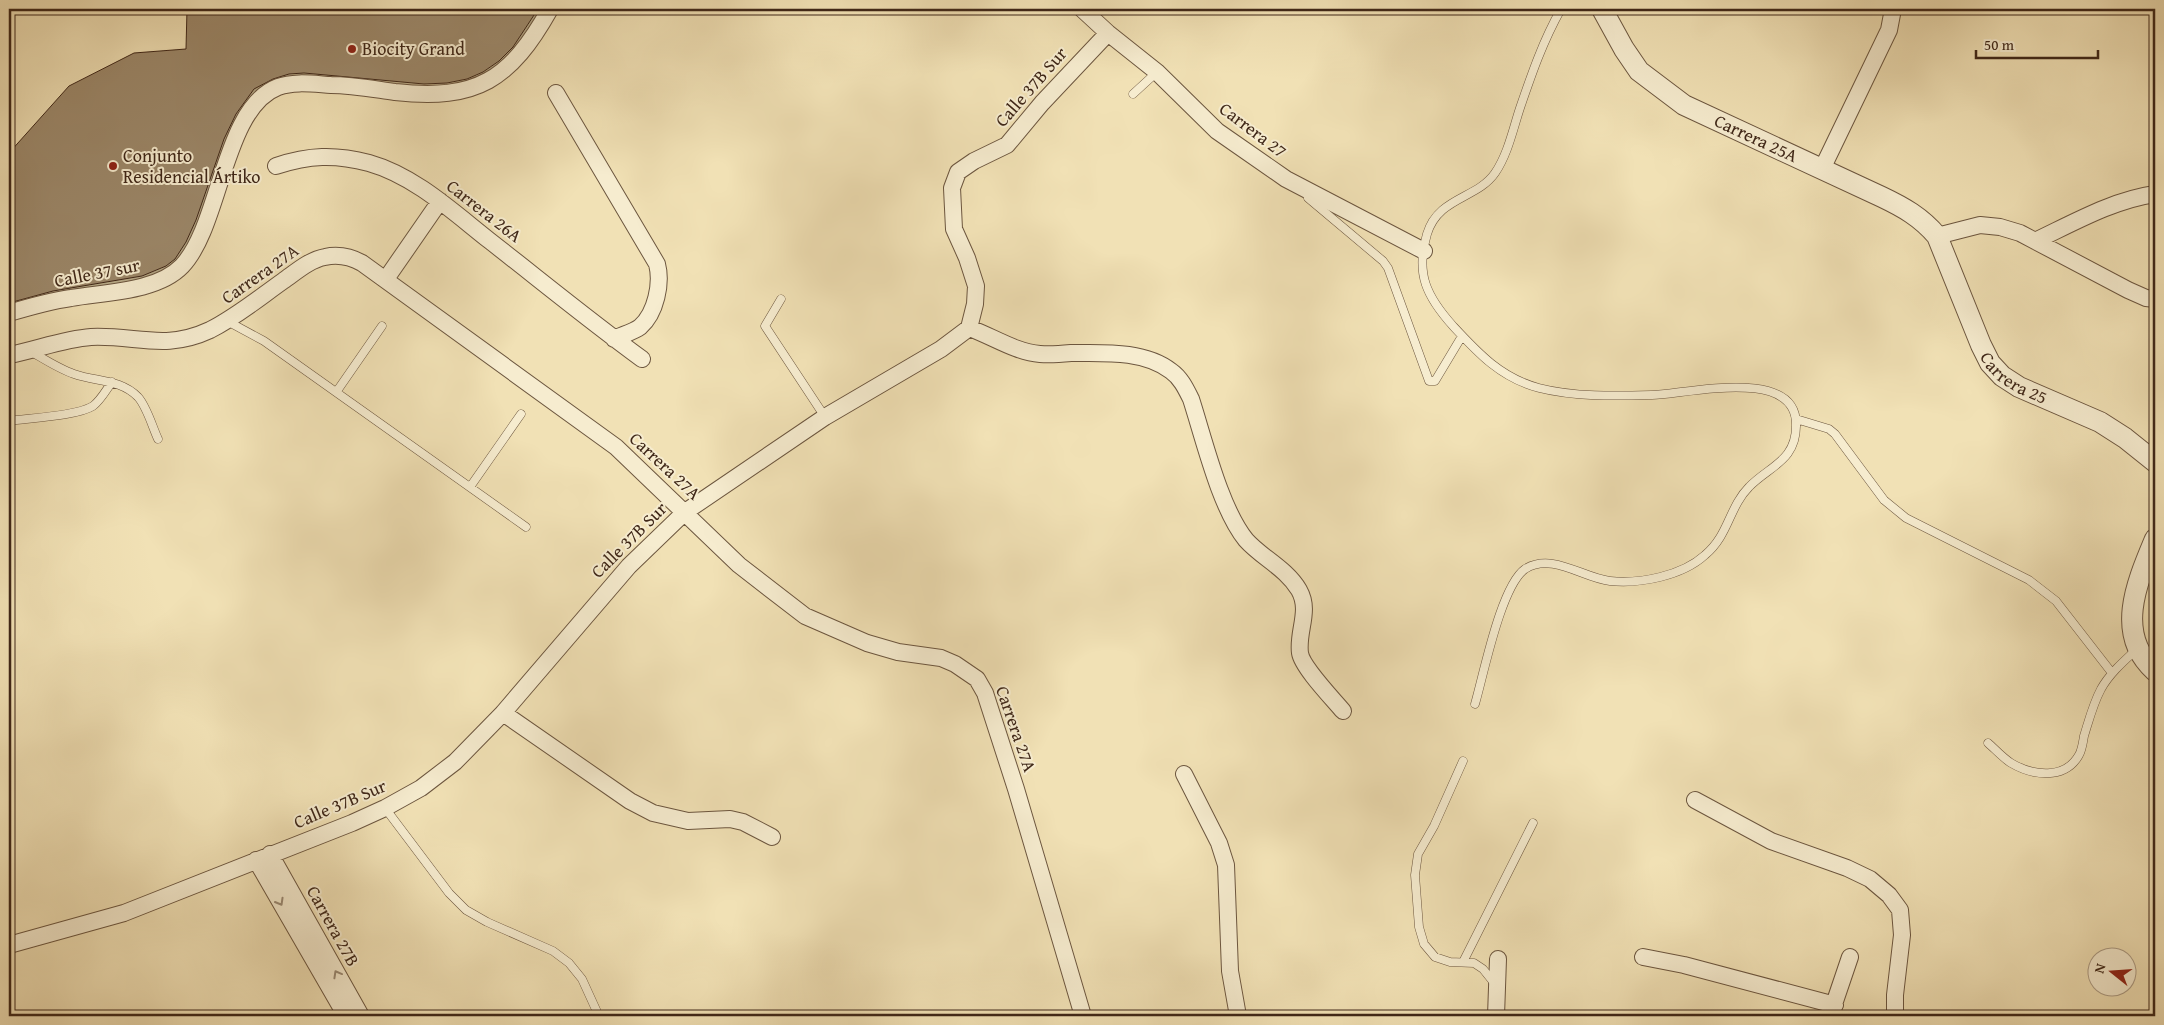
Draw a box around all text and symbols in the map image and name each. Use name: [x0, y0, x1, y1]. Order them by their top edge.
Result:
scale bar: [1976, 28, 2099, 60]
text: 50 m: [1984, 34, 2015, 55]
place label: Biocity Grand: [362, 35, 465, 62]
street label: Calle 37B Sur: [988, 40, 1073, 133]
marker: Biocity Grand: [346, 43, 358, 55]
street label: Carrera 27: [1214, 95, 1293, 164]
street label: Carrera 25A: [1710, 107, 1802, 169]
place label: Conjunto Residencial Ártiko: [123, 142, 260, 190]
marker: Conjunto Residencial Ártiko: [107, 160, 119, 172]
street label: Carrera 26A: [441, 172, 528, 249]
street label: Carrera 27A: [215, 237, 304, 310]
street label: Calle 37 sur: [52, 251, 142, 294]
street label: Carrera 25: [1974, 347, 2052, 411]
street label: Carrera 27A: [623, 425, 707, 506]
street label: Calle 37B Sur: [584, 495, 673, 584]
street label: Carrera 27A: [989, 682, 1044, 776]
street label: Calle 37B Sur: [289, 772, 391, 835]
street label: Carrera 27B: [300, 880, 367, 971]
one-way arrow: [274, 897, 284, 906]
north arrow: [2086, 948, 2136, 998]
text: N: [2089, 960, 2111, 976]
one-way arrow: [333, 970, 343, 979]

